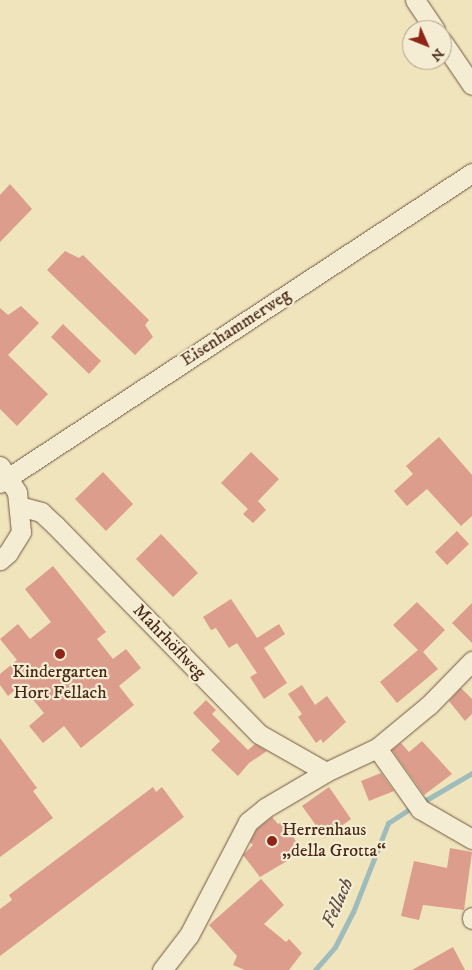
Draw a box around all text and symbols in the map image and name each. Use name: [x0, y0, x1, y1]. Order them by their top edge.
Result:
north arrow: [402, 20, 452, 70]
text: N: [427, 44, 448, 65]
street label: Eisenhammerweg: [177, 285, 295, 371]
street label: Mahrhöflweg: [128, 600, 210, 684]
marker: Kindergarten Hort Fellach: [54, 648, 66, 660]
place label: Kindergarten Hort Fellach: [12, 662, 108, 704]
place label: Herrenhaus „della Grotta“: [282, 820, 386, 862]
marker: Herrenhaus „della Grotta“: [266, 835, 278, 847]
water label: Fellach: [317, 875, 359, 931]

